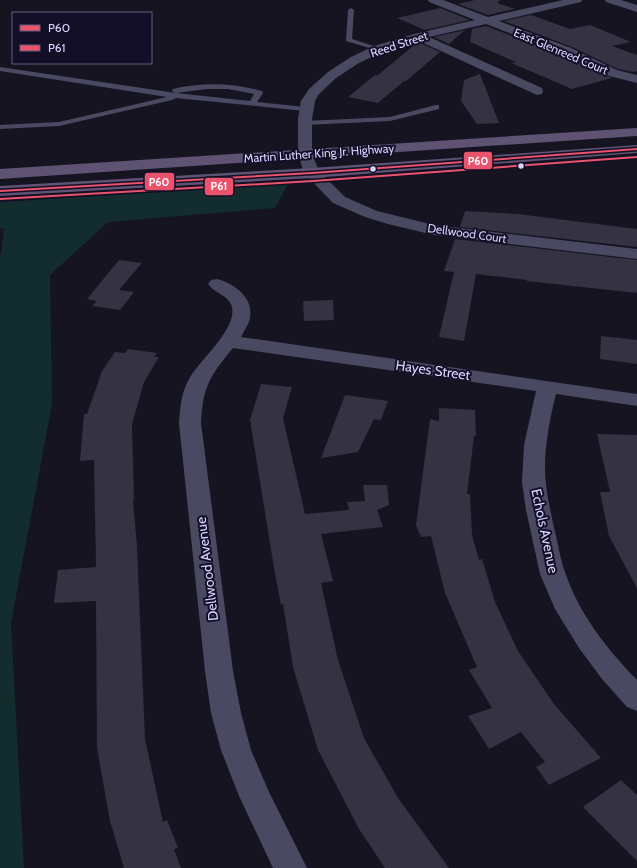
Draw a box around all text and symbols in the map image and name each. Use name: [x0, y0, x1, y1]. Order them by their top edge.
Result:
legend: [12, 12, 152, 64]
text: P60: [48, 20, 70, 35]
street label: East Glenreed Court: [512, 24, 610, 78]
street label: Reed Street: [368, 28, 430, 60]
text: P61: [48, 40, 66, 55]
street label: Martin Luther King Jr. Highway: [243, 140, 395, 166]
line badge: P60: [463, 151, 493, 170]
text: P60: [468, 154, 488, 168]
unlabelled marker: [516, 161, 526, 171]
unlabelled marker: [368, 164, 378, 174]
line badge: P60: [144, 172, 175, 191]
text: P60: [149, 175, 169, 189]
line badge: P61: [204, 177, 234, 196]
text: P61: [211, 179, 227, 193]
street label: Dellwood Court: [427, 220, 507, 246]
street label: Hayes Street: [395, 356, 472, 384]
street label: Echols Avenue: [527, 487, 563, 575]
street label: Dellwood Avenue: [192, 516, 222, 622]

